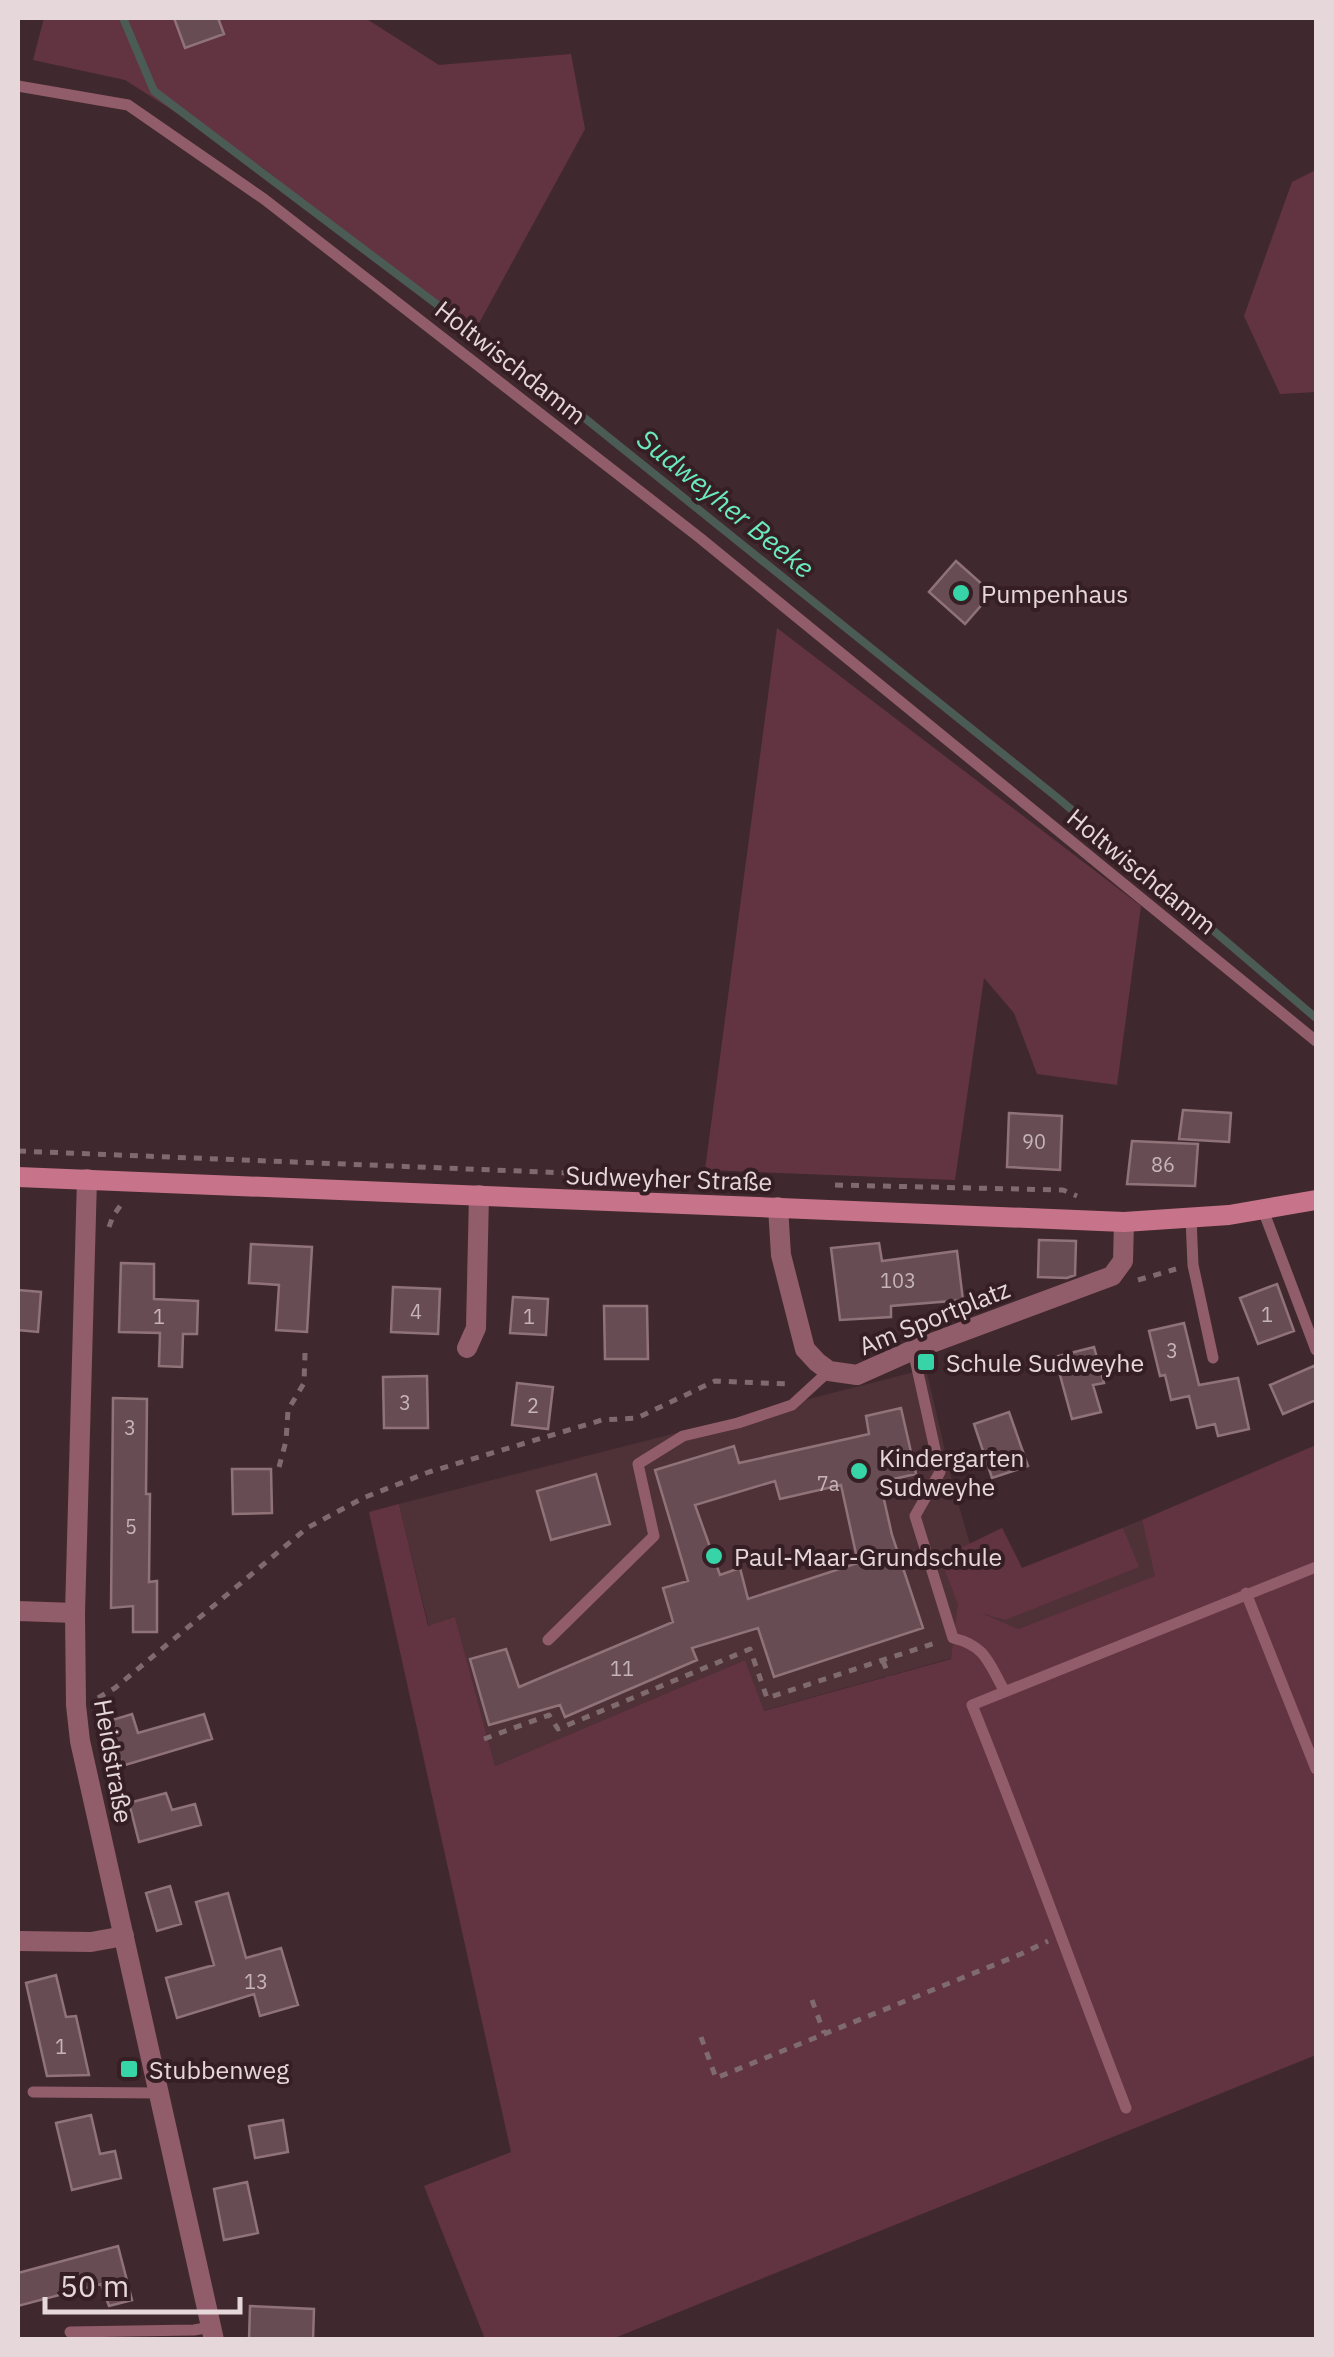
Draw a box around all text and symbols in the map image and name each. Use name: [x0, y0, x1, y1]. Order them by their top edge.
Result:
street label: Holtwischdamm: [429, 293, 593, 431]
water label: Sudweyher Beeke: [630, 420, 822, 586]
place label: Pumpenhaus: [981, 577, 1129, 610]
marker: Pumpenhaus: [950, 582, 972, 604]
street label: Holtwischdamm: [1060, 801, 1224, 941]
house number: 90: [1022, 1128, 1046, 1155]
house number: 86: [1151, 1151, 1175, 1178]
street label: Sudweyher Straße: [565, 1158, 773, 1198]
house number: 103: [880, 1267, 916, 1294]
street label: Am Sportplatz: [854, 1272, 1014, 1362]
house number: 4: [410, 1298, 422, 1325]
house number: 1: [1261, 1301, 1273, 1328]
house number: 1: [153, 1303, 165, 1330]
house number: 1: [523, 1303, 535, 1330]
house number: 3: [1166, 1337, 1178, 1364]
place label: Schule Sudweyhe: [946, 1346, 1144, 1379]
marker: Schule Sudweyhe: [915, 1351, 937, 1373]
house number: 3: [399, 1389, 411, 1416]
house number: 2: [527, 1392, 539, 1419]
house number: 3: [124, 1414, 136, 1441]
place label: Kindergarten Sudweyhe: [879, 1441, 1024, 1503]
marker: Kindergarten Sudweyhe: [848, 1460, 870, 1482]
house number: 7a: [817, 1470, 840, 1497]
house number: 5: [125, 1513, 137, 1540]
place label: Paul-Maar-Grundschule: [734, 1540, 1002, 1573]
marker: Paul-Maar-Grundschule: [703, 1545, 725, 1567]
house number: 11: [610, 1655, 634, 1682]
street label: Heidstraße: [87, 1697, 141, 1825]
house number: 13: [244, 1968, 268, 1995]
house number: 1: [55, 2033, 67, 2060]
place label: Stubbenweg: [149, 2053, 289, 2086]
marker: Stubbenweg: [118, 2058, 140, 2080]
scale bar: [45, 2252, 240, 2314]
text: 50 m: [60, 2266, 129, 2305]

